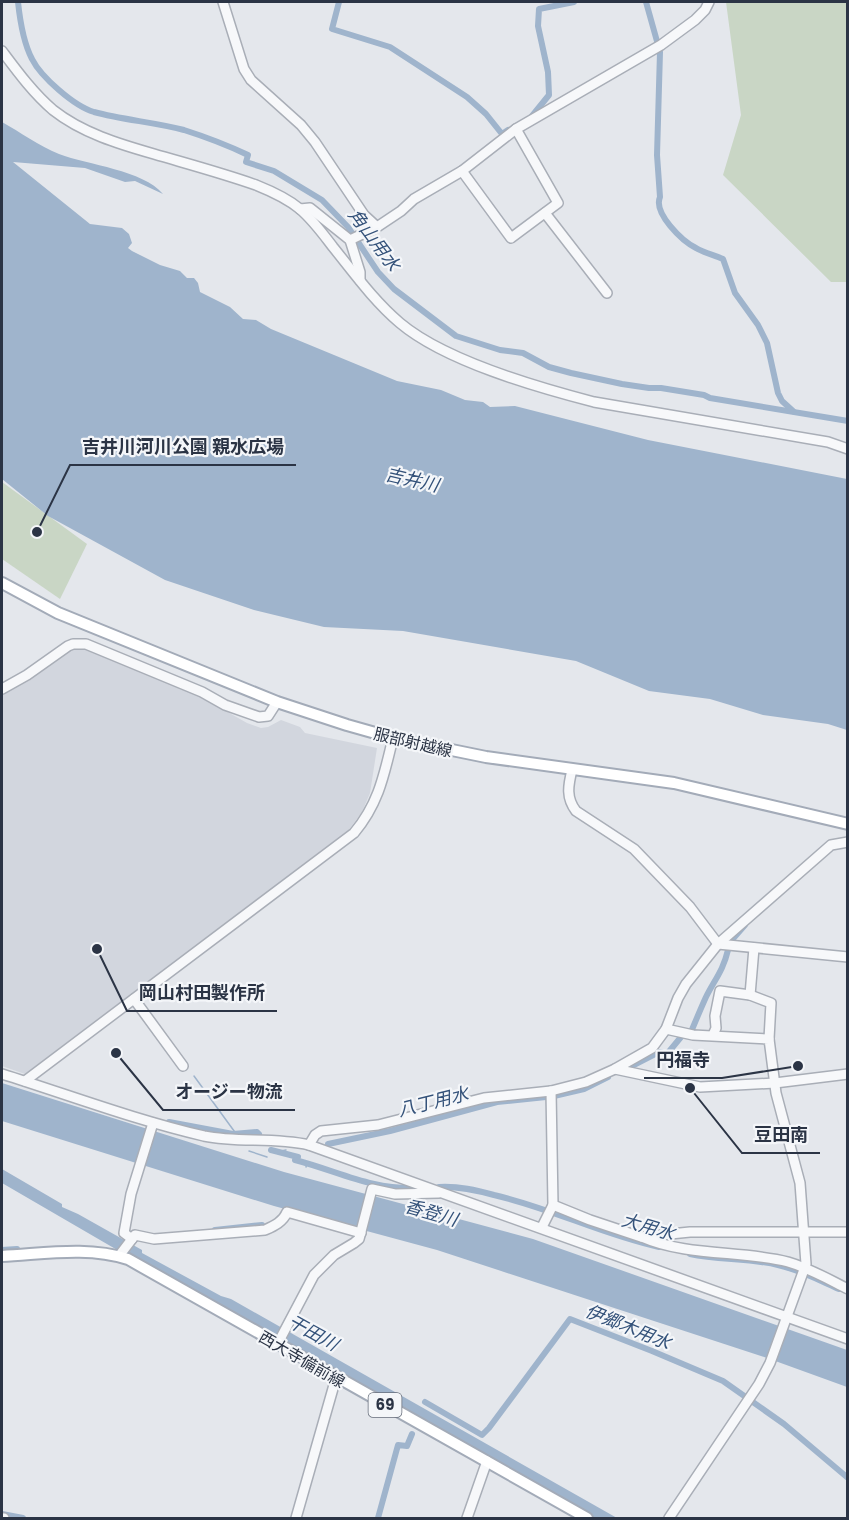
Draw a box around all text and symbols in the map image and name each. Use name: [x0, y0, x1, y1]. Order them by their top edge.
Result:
water label: 角山用水: [343, 203, 407, 278]
callout: 吉井川河川公園 親水広場: [70, 429, 296, 465]
text: 吉井川河川公園 親水広場: [82, 434, 284, 459]
water label: 吉井川: [383, 461, 443, 498]
street label: 服部射越線: [371, 722, 454, 763]
callout: 岡山村田製作所: [127, 975, 277, 1011]
text: 岡山村田製作所: [139, 980, 265, 1005]
callout: 円福寺: [644, 1042, 722, 1078]
text: 円福寺: [656, 1047, 710, 1072]
callout: オージー物流: [163, 1074, 295, 1110]
text: オージー物流: [175, 1079, 283, 1104]
water label: 八丁用水: [395, 1080, 473, 1122]
callout: 豆田南: [742, 1117, 820, 1153]
text: 豆田南: [754, 1122, 808, 1147]
water label: 香登川: [402, 1193, 462, 1233]
water label: 大用水: [619, 1207, 679, 1247]
water label: 伊郷木用水: [582, 1298, 676, 1356]
water label: 干田川: [284, 1309, 345, 1358]
street label: 西大寺備前線: [254, 1325, 349, 1393]
road number: 69: [368, 1393, 402, 1417]

